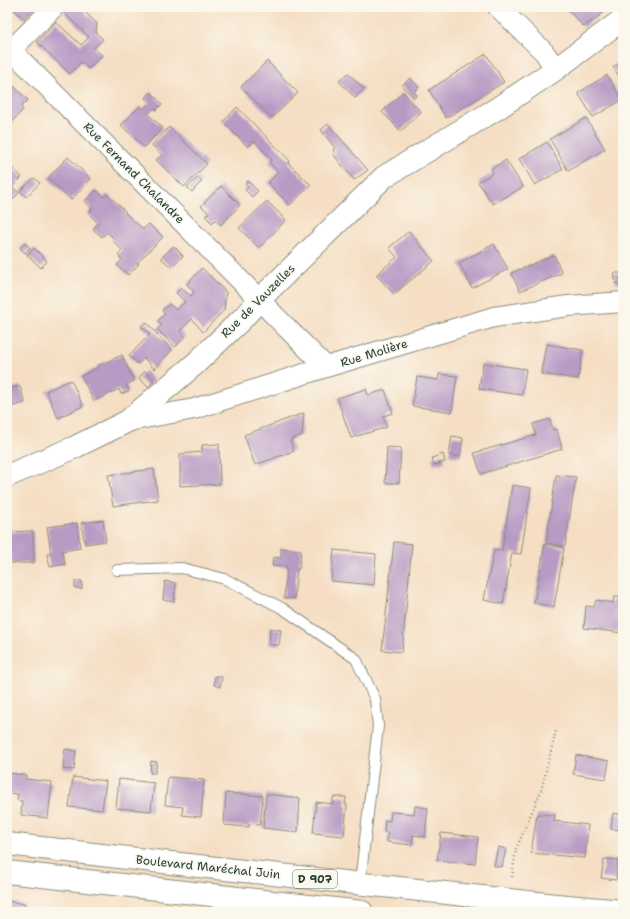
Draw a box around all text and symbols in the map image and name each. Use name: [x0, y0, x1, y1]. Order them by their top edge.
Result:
street label: Rue Fernand Chalandre: [80, 119, 188, 227]
street label: Rue de Vauzelles: [218, 261, 298, 341]
street label: Rue Molière: [338, 335, 410, 371]
street label: Boulevard Maréchal Juin: [135, 851, 281, 883]
road number: D 907: [293, 870, 337, 888]

